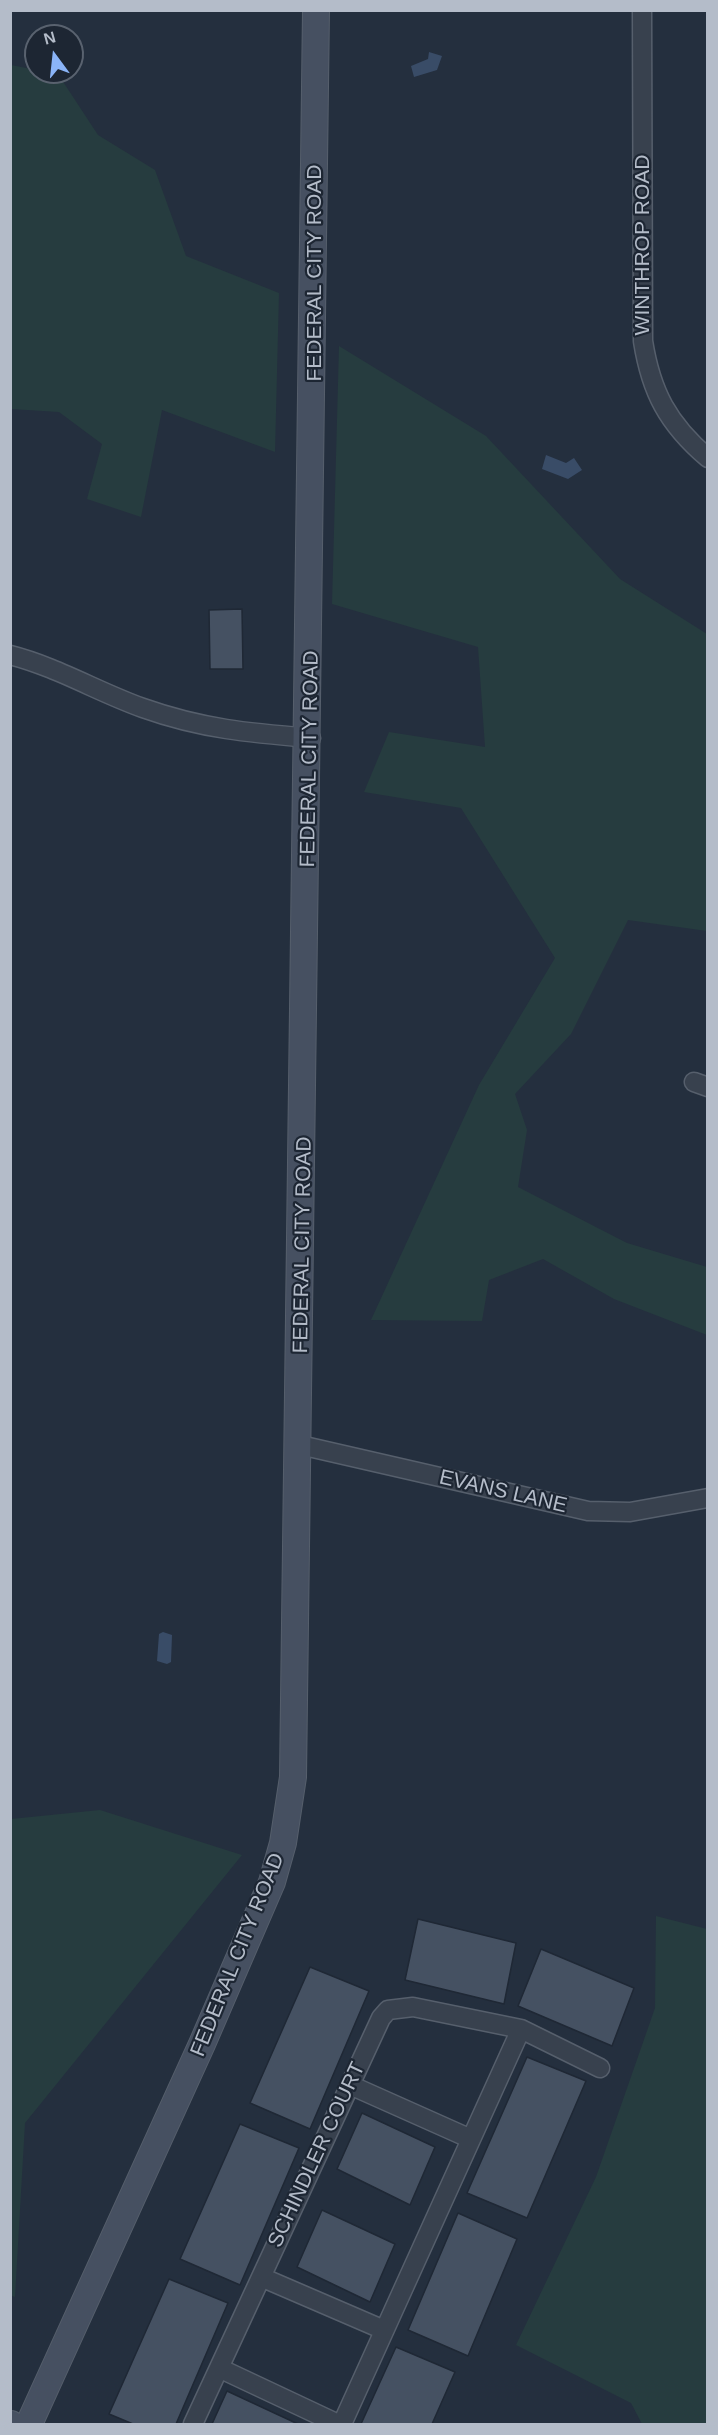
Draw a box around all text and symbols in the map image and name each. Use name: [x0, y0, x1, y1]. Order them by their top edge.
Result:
north arrow: [24, 24, 84, 84]
text: N: [42, 28, 58, 48]
street label: WINTHROP ROAD: [630, 155, 656, 335]
street label: FEDERAL CITY ROAD: [302, 164, 328, 382]
street label: FEDERAL CITY ROAD: [296, 650, 324, 868]
street label: FEDERAL CITY ROAD: [289, 1136, 317, 1354]
street label: EVANS LANE: [437, 1465, 569, 1519]
street label: FEDERAL CITY ROAD: [186, 1850, 290, 2060]
street label: SCHINDLER COURT: [263, 2058, 371, 2252]

